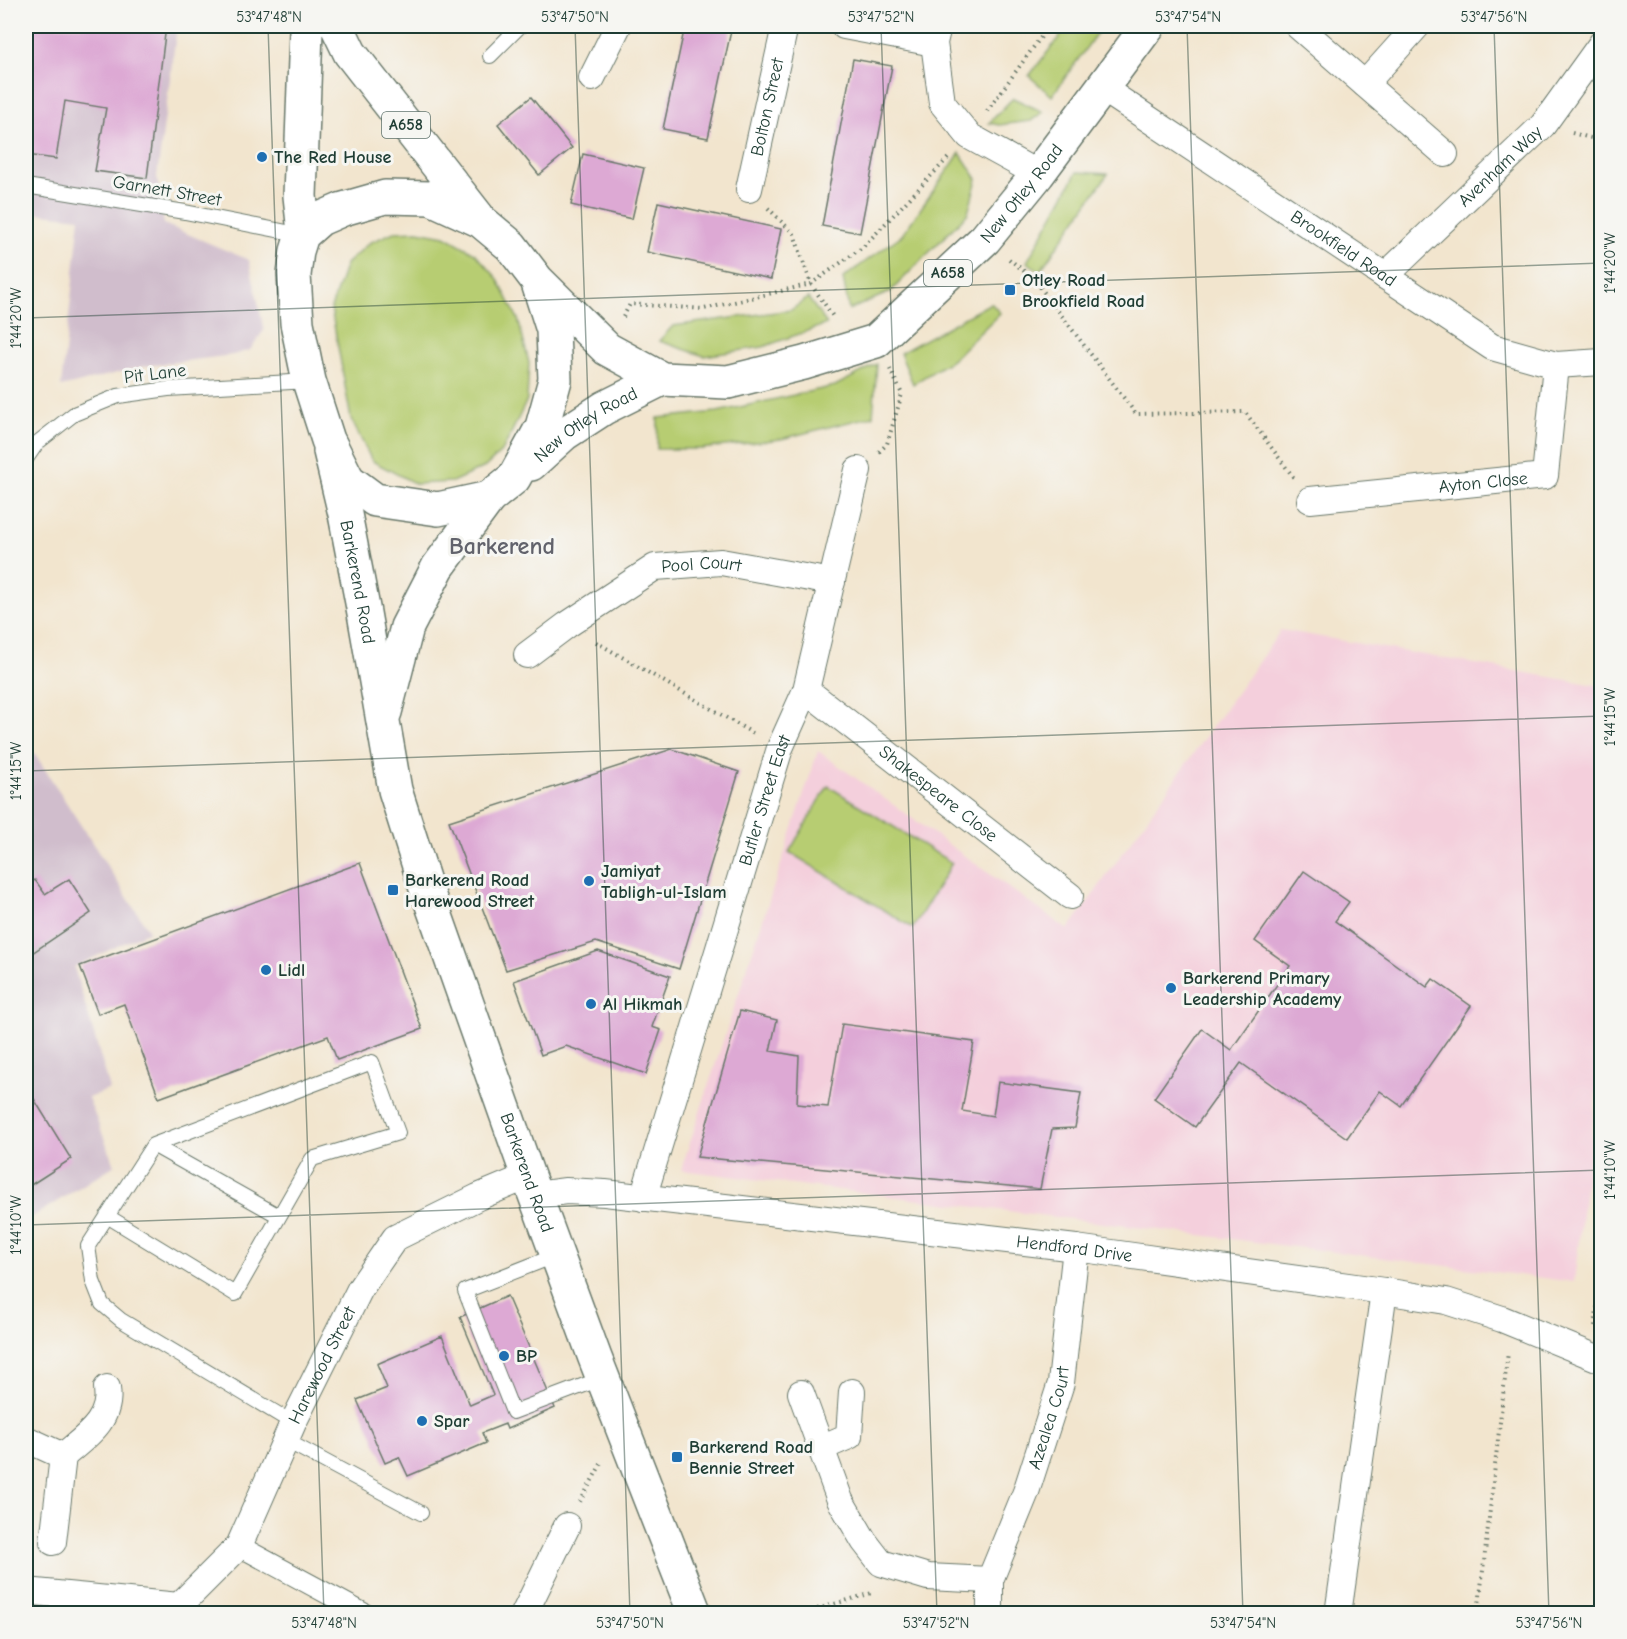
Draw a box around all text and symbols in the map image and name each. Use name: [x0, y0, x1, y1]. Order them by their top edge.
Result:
text: 53°47'48"N: [236, 8, 302, 26]
text: 53°47'50"N: [541, 8, 609, 26]
text: 53°47'52"N: [848, 8, 914, 26]
text: 53°47'54"N: [1155, 8, 1221, 26]
text: 53°47'56"N: [1461, 8, 1527, 26]
street label: Bolton Street: [746, 55, 788, 158]
road number: A658: [382, 112, 430, 138]
street label: Avenham Way: [1454, 121, 1547, 211]
street label: New Otley Road: [976, 140, 1067, 247]
place label: The Red House: [274, 147, 391, 168]
marker: The Red House: [255, 150, 269, 164]
street label: Garnett Street: [111, 171, 224, 211]
street label: Brookfield Road: [1287, 206, 1400, 291]
text: 1°44'20"W: [1601, 232, 1619, 294]
road number: A658: [924, 260, 972, 286]
place label: Otley Road Brookfield Road: [1022, 270, 1145, 312]
marker: Otley Road Brookfield Road: [1003, 283, 1017, 297]
text: 1°44'20"W: [7, 287, 25, 349]
street label: Pit Lane: [123, 360, 187, 388]
street label: New Otley Road: [530, 383, 641, 467]
street label: Ayton Close: [1437, 467, 1529, 497]
street label: Barkerend Road: [336, 519, 380, 645]
district label: Barkerend: [449, 532, 555, 560]
street label: Pool Court: [661, 552, 744, 577]
text: 1°44'15"W: [1601, 688, 1619, 746]
street label: Butler Street East: [734, 731, 795, 868]
street label: Shakespeare Close: [875, 741, 1002, 846]
text: 1°44'15"W: [7, 742, 25, 800]
place label: Jamiyat Tabligh-ul-Islam: [601, 861, 727, 903]
place label: Barkerend Road Harewood Street: [405, 870, 535, 912]
marker: Jamiyat Tabligh-ul-Islam: [582, 874, 596, 888]
marker: Barkerend Road Harewood Street: [386, 883, 400, 897]
place label: Lidl: [278, 960, 305, 981]
marker: Lidl: [259, 963, 273, 977]
place label: Barkerend Primary Leadership Academy: [1183, 968, 1342, 1010]
marker: Barkerend Primary Leadership Academy: [1164, 981, 1178, 995]
place label: Al Hikmah: [603, 994, 683, 1015]
marker: Al Hikmah: [584, 997, 598, 1011]
street label: Barkerend Road: [496, 1110, 558, 1235]
text: 1°44'10"W: [1601, 1140, 1619, 1200]
text: 1°44'10"W: [7, 1195, 25, 1255]
street label: Hendford Drive: [1015, 1231, 1134, 1266]
street label: Harewood Street: [284, 1302, 360, 1427]
place label: BP: [516, 1346, 537, 1367]
marker: BP: [497, 1349, 511, 1363]
street label: Azealea Court: [1024, 1364, 1073, 1472]
place label: Spar: [434, 1411, 470, 1432]
marker: Spar: [415, 1414, 429, 1428]
place label: Barkerend Road Bennie Street: [689, 1437, 813, 1479]
marker: Barkerend Road Bennie Street: [670, 1450, 684, 1464]
text: 53°47'48"N: [291, 1614, 357, 1632]
text: 53°47'50"N: [596, 1614, 664, 1632]
text: 53°47'52"N: [903, 1614, 969, 1632]
text: 53°47'54"N: [1210, 1614, 1276, 1632]
text: 53°47'56"N: [1516, 1614, 1582, 1632]

